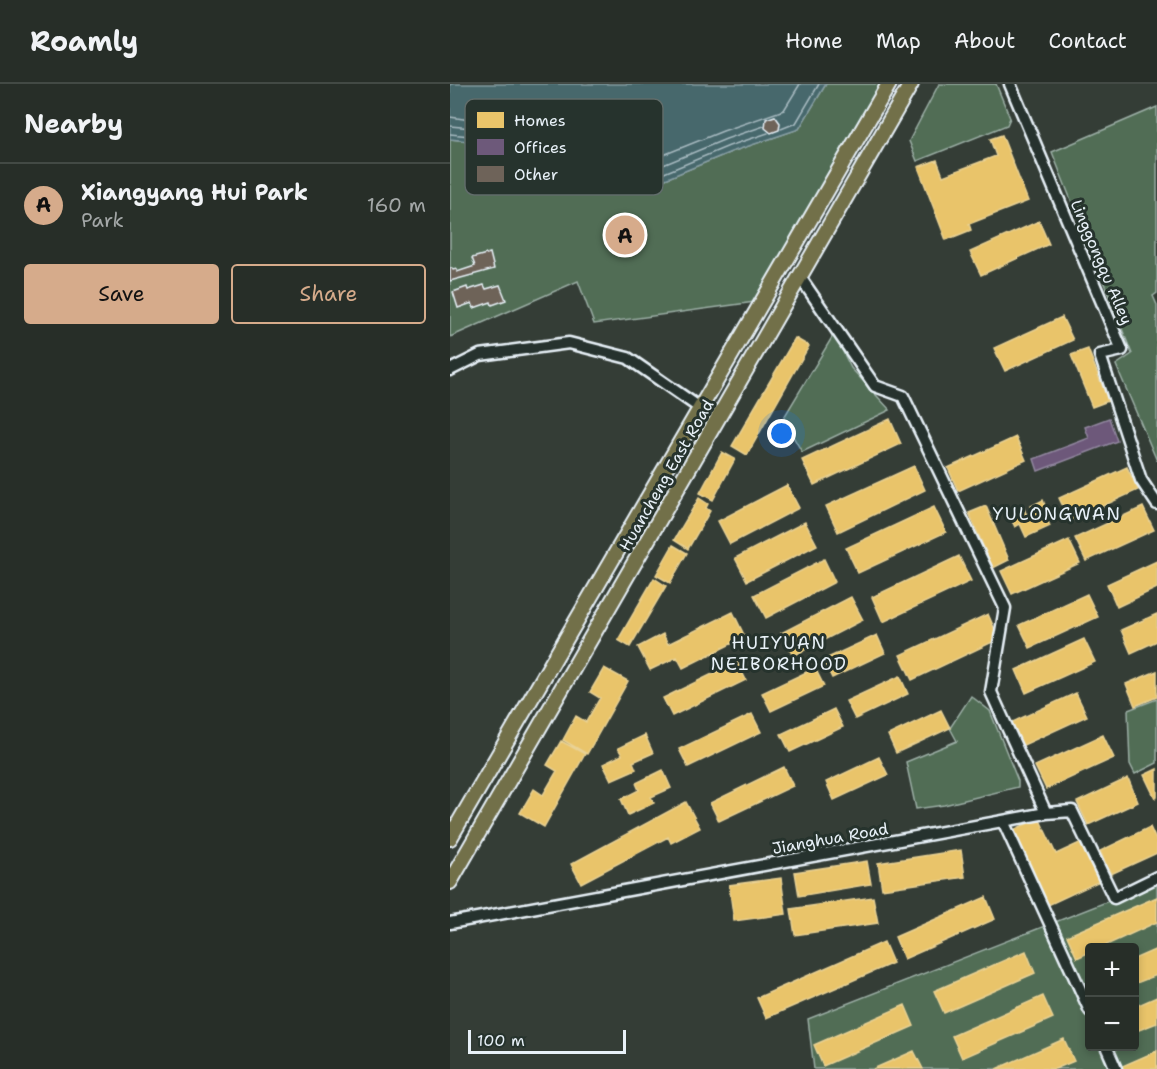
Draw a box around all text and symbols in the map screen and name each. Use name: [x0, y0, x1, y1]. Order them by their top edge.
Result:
text: Roamly: [30, 22, 138, 60]
text: Home: [785, 27, 843, 55]
text: Map: [876, 27, 921, 55]
text: About: [954, 27, 1015, 55]
text: Contact: [1048, 27, 1127, 55]
legend: [465, 99, 663, 195]
text: Nearby: [24, 106, 123, 141]
text: Homes: [514, 110, 566, 131]
text: Offices: [514, 137, 567, 158]
text: Other: [514, 164, 558, 185]
text: Xiangyang Hui Park: [81, 178, 308, 207]
text: A: [36, 192, 51, 218]
text: 160 m: [367, 192, 426, 218]
street label: Linggongqu Alley: [1066, 196, 1137, 328]
text: Park: [81, 207, 124, 233]
pin: A: [606, 212, 645, 258]
button: Save: [24, 264, 219, 324]
button: Share: [231, 264, 426, 324]
street label: Huancheng East Road: [614, 396, 718, 555]
your location: [767, 419, 796, 448]
district label: YULONGWAN: [992, 502, 1122, 526]
district label: HUIYUAN NEIBORHOOD: [711, 631, 847, 676]
street label: Jianghua Road: [770, 818, 890, 859]
map controls: [1085, 943, 1139, 1051]
button: +: [1085, 943, 1139, 997]
button: −: [1085, 997, 1139, 1051]
scale bar: [468, 1027, 626, 1054]
text: 100 m: [477, 1030, 525, 1051]

